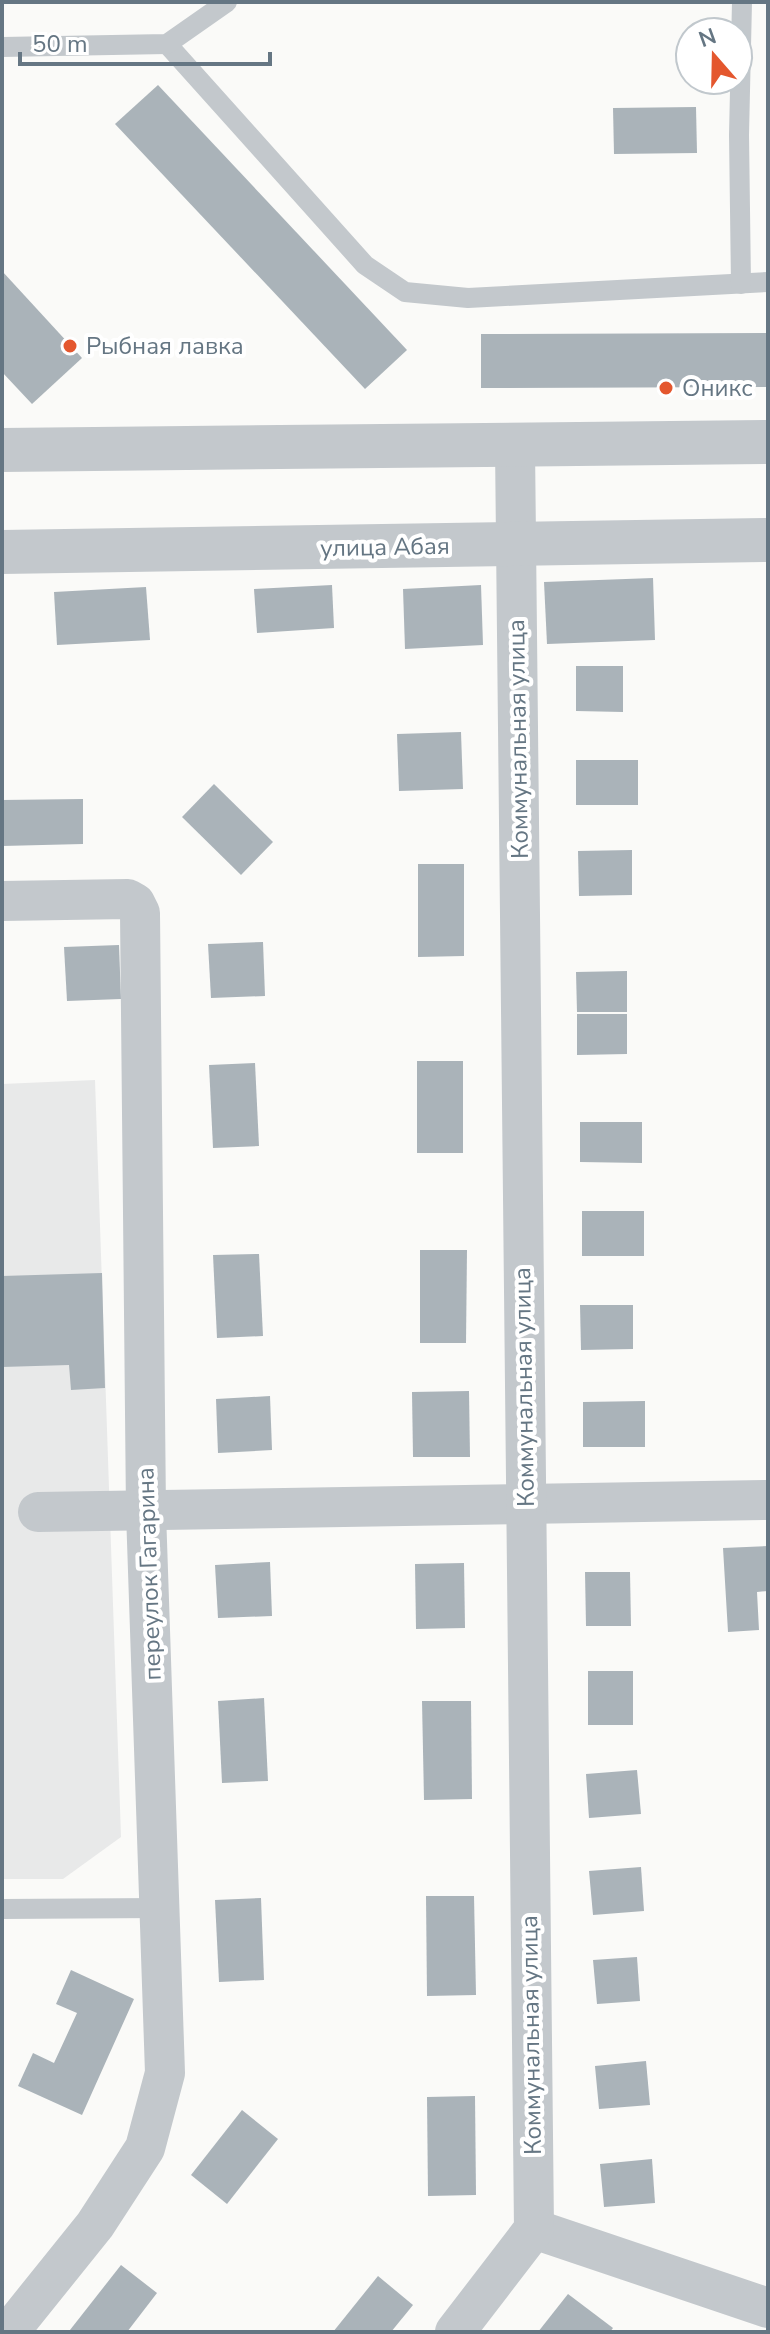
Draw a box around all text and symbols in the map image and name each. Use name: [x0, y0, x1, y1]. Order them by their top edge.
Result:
scale bar: [20, 16, 270, 66]
north arrow: [674, 16, 754, 96]
text: N: [695, 21, 720, 55]
text: 50 m: [32, 28, 88, 60]
place label: Рыбная лавка: [86, 330, 244, 362]
marker: Рыбная лавка: [61, 337, 79, 355]
place label: Оникс: [682, 372, 753, 404]
marker: Оникс: [657, 379, 675, 397]
street label: улица Абая: [320, 530, 450, 564]
street label: Коммунальная улица: [500, 619, 536, 859]
street label: Коммунальная улица: [506, 1267, 542, 1507]
street label: переулок Гагарина: [129, 1467, 169, 1681]
street label: Коммунальная улица: [513, 1915, 549, 2155]

